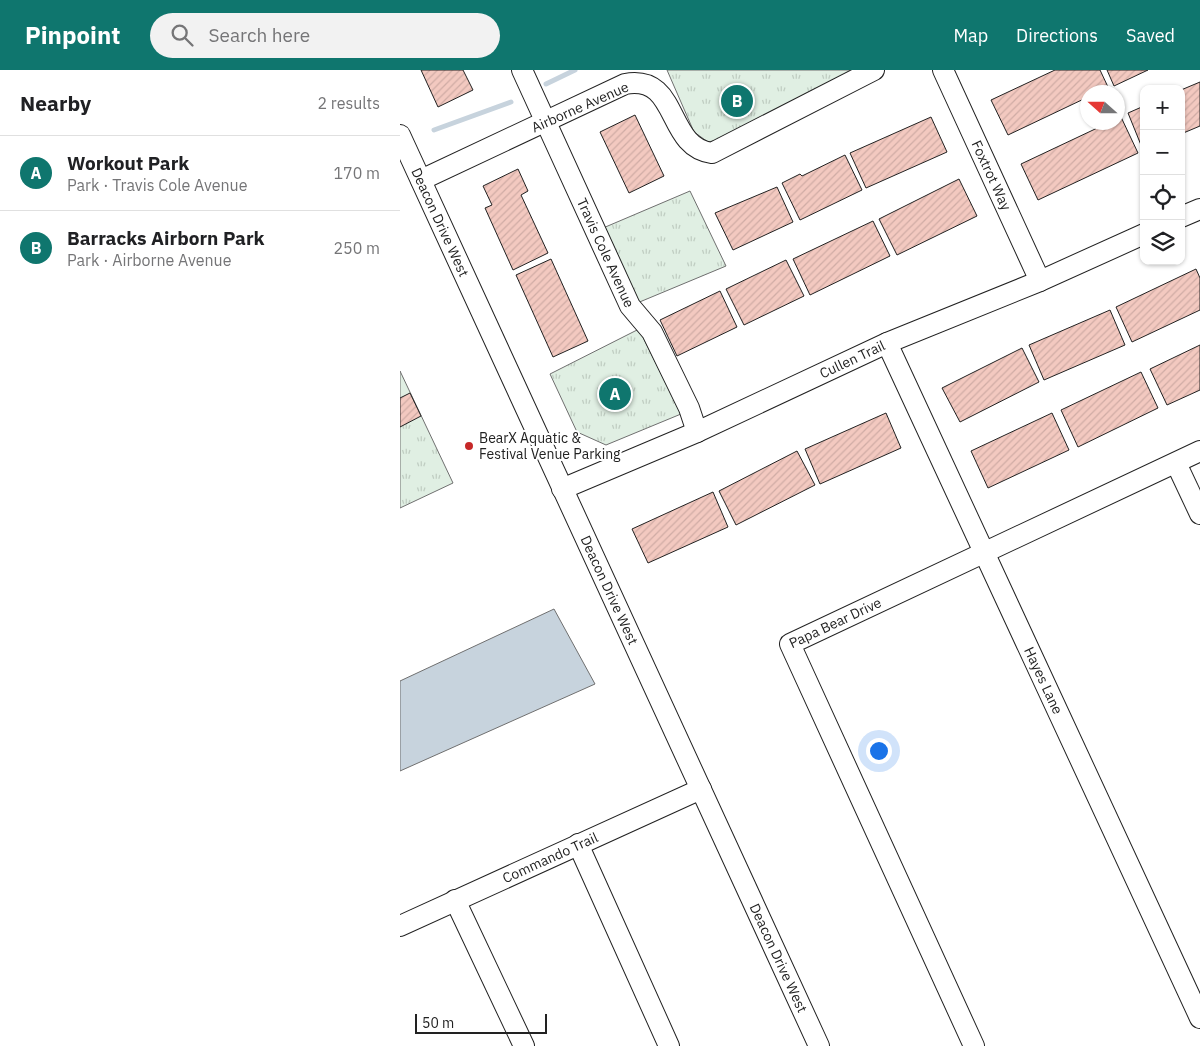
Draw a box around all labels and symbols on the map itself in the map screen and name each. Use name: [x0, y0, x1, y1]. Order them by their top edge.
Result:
street label: Airborne Avenue: [529, 77, 632, 136]
pin: B: [721, 82, 753, 120]
north arrow: [1080, 85, 1125, 130]
street label: Foxtrot Way: [968, 138, 1015, 213]
street label: Deacon Drive West: [407, 165, 473, 280]
street label: Travis Cole Avenue: [573, 195, 639, 311]
street label: Cullen Trail: [817, 336, 888, 382]
pin: A: [599, 375, 631, 413]
place label: BearX Aquatic & Festival Venue Parking: [479, 429, 621, 463]
marker: BearX Aquatic & Festival Venue Parking: [463, 440, 475, 452]
street label: Deacon Drive West: [576, 533, 642, 648]
street label: Papa Bear Drive: [786, 593, 885, 652]
street label: Hayes Lane: [1020, 644, 1067, 717]
your location: [866, 738, 892, 764]
street label: Commando Trail: [500, 828, 601, 887]
street label: Deacon Drive West: [746, 901, 811, 1016]
scale bar: [415, 1011, 548, 1034]

